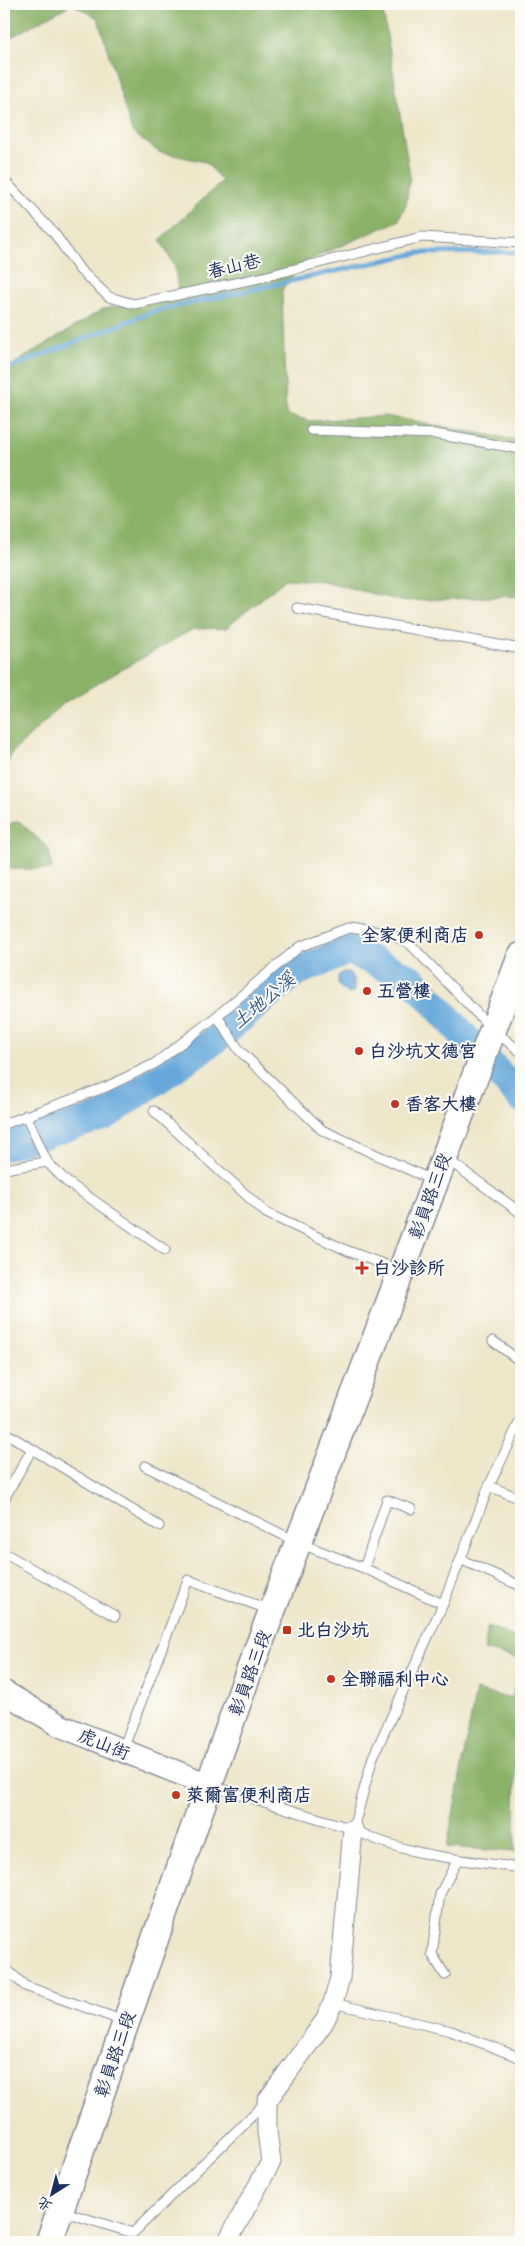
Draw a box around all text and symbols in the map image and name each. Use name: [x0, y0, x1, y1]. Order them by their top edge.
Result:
street label: 春山巷: [205, 248, 263, 285]
place label: 全家便利商店: [361, 923, 469, 948]
marker: 全家便利商店: [473, 929, 485, 941]
water label: 土地公溪: [226, 966, 303, 1036]
place label: 五營樓: [377, 979, 431, 1004]
marker: 五營樓: [361, 985, 373, 997]
place label: 白沙坑文德宮: [369, 1039, 477, 1064]
marker: 白沙坑文德宮: [353, 1045, 365, 1057]
place label: 香客大樓: [405, 1092, 477, 1117]
marker: 香客大樓: [389, 1098, 401, 1110]
street label: 彰員路三段: [403, 1150, 458, 1243]
place label: 白沙診所: [373, 1256, 445, 1281]
marker: 白沙診所: [355, 1261, 369, 1275]
place label: 北白沙坑: [297, 1618, 369, 1643]
marker: 北白沙坑: [281, 1624, 293, 1636]
street label: 彰員路三段: [223, 1627, 278, 1720]
place label: 全聯福利中心: [341, 1667, 449, 1692]
marker: 全聯福利中心: [325, 1673, 337, 1685]
street label: 虎山街: [74, 1723, 134, 1766]
place label: 萊爾富便利商店: [186, 1783, 312, 1808]
marker: 萊爾富便利商店: [170, 1789, 182, 1801]
street label: 彰員路三段: [89, 2008, 142, 2101]
north arrow: [28, 2168, 78, 2218]
text: 北: [33, 2192, 56, 2216]

